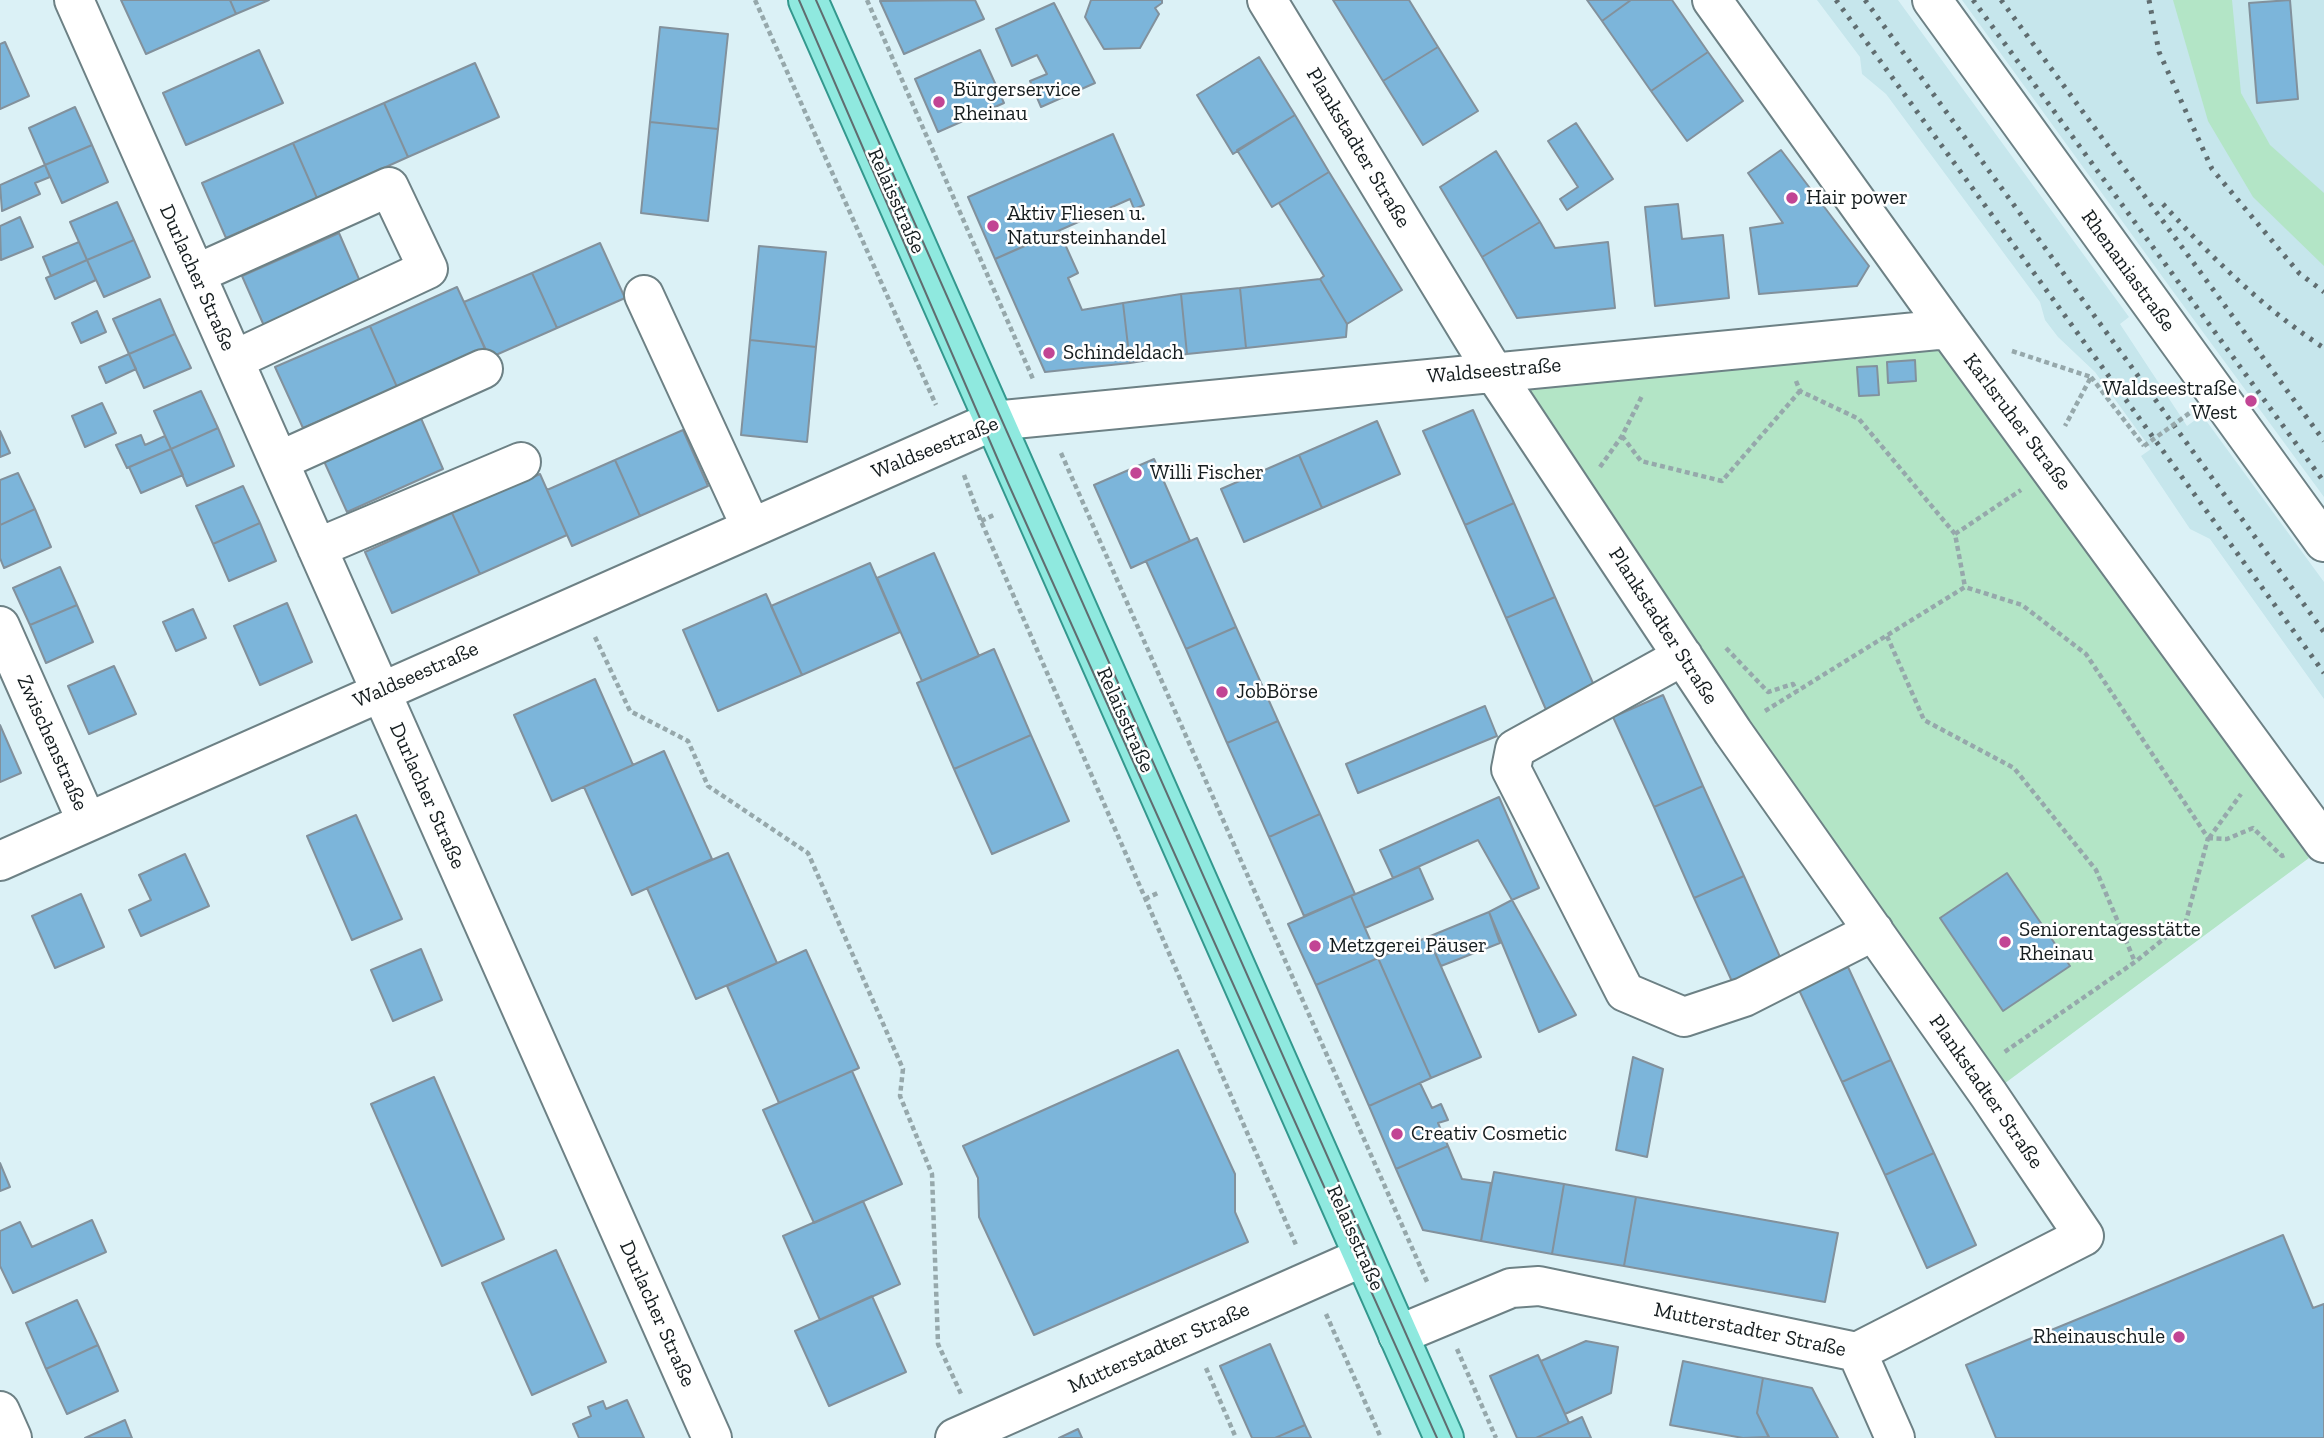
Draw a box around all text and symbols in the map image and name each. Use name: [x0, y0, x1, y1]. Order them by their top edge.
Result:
street label: Plankstadter Straße: [1300, 63, 1416, 233]
place label: Bürgerservice Rheinau: [953, 77, 1081, 127]
marker: Bürgerservice Rheinau: [931, 94, 947, 110]
street label: Relaisstraße: [862, 144, 930, 258]
place label: Hair power: [1806, 185, 1908, 211]
marker: Hair power: [1784, 190, 1800, 206]
street label: Durlacher Straße: [153, 201, 241, 355]
place label: Aktiv Fliesen u. Natursteinhandel: [1007, 201, 1166, 251]
street label: Rhenaniastraße: [2075, 205, 2181, 337]
marker: Aktiv Fliesen u. Natursteinhandel: [985, 218, 1001, 234]
place label: Schindeldach: [1063, 340, 1184, 366]
marker: Schindeldach: [1041, 345, 1057, 361]
street label: Karlsruher Straße: [1957, 349, 2077, 495]
street label: Waldseestraße: [1426, 353, 1562, 389]
place label: Waldseestraße West: [2103, 376, 2237, 426]
marker: Waldseestraße West: [2243, 393, 2259, 409]
street label: Waldseestraße: [868, 411, 1002, 485]
place label: Willi Fischer: [1150, 460, 1264, 486]
marker: Willi Fischer: [1128, 465, 1144, 481]
street label: Plankstadter Straße: [1603, 543, 1723, 709]
street label: Waldseestraße: [349, 636, 483, 714]
street label: Relaisstraße: [1091, 663, 1159, 777]
street label: Zwischenstraße: [11, 671, 93, 815]
place label: JobBörse: [1236, 679, 1318, 705]
marker: JobBörse: [1214, 684, 1230, 700]
street label: Durlacher Straße: [383, 719, 471, 873]
place label: Seniorentagesstätte Rheinau: [2019, 917, 2201, 967]
place label: Metzgerei Päuser: [1329, 933, 1487, 959]
marker: Seniorentagesstätte Rheinau: [1997, 934, 2013, 950]
marker: Metzgerei Päuser: [1307, 938, 1323, 954]
street label: Plankstadter Straße: [1923, 1010, 2049, 1174]
place label: Creativ Cosmetic: [1411, 1121, 1567, 1147]
marker: Creativ Cosmetic: [1389, 1126, 1405, 1142]
street label: Relaisstraße: [1321, 1181, 1389, 1295]
street label: Durlacher Straße: [613, 1237, 701, 1391]
street label: Mutterstadter Straße: [1065, 1297, 1253, 1399]
street label: Mutterstadter Straße: [1652, 1297, 1848, 1363]
place label: Rheinauschule: [2033, 1324, 2165, 1350]
marker: Rheinauschule: [2171, 1329, 2187, 1345]

